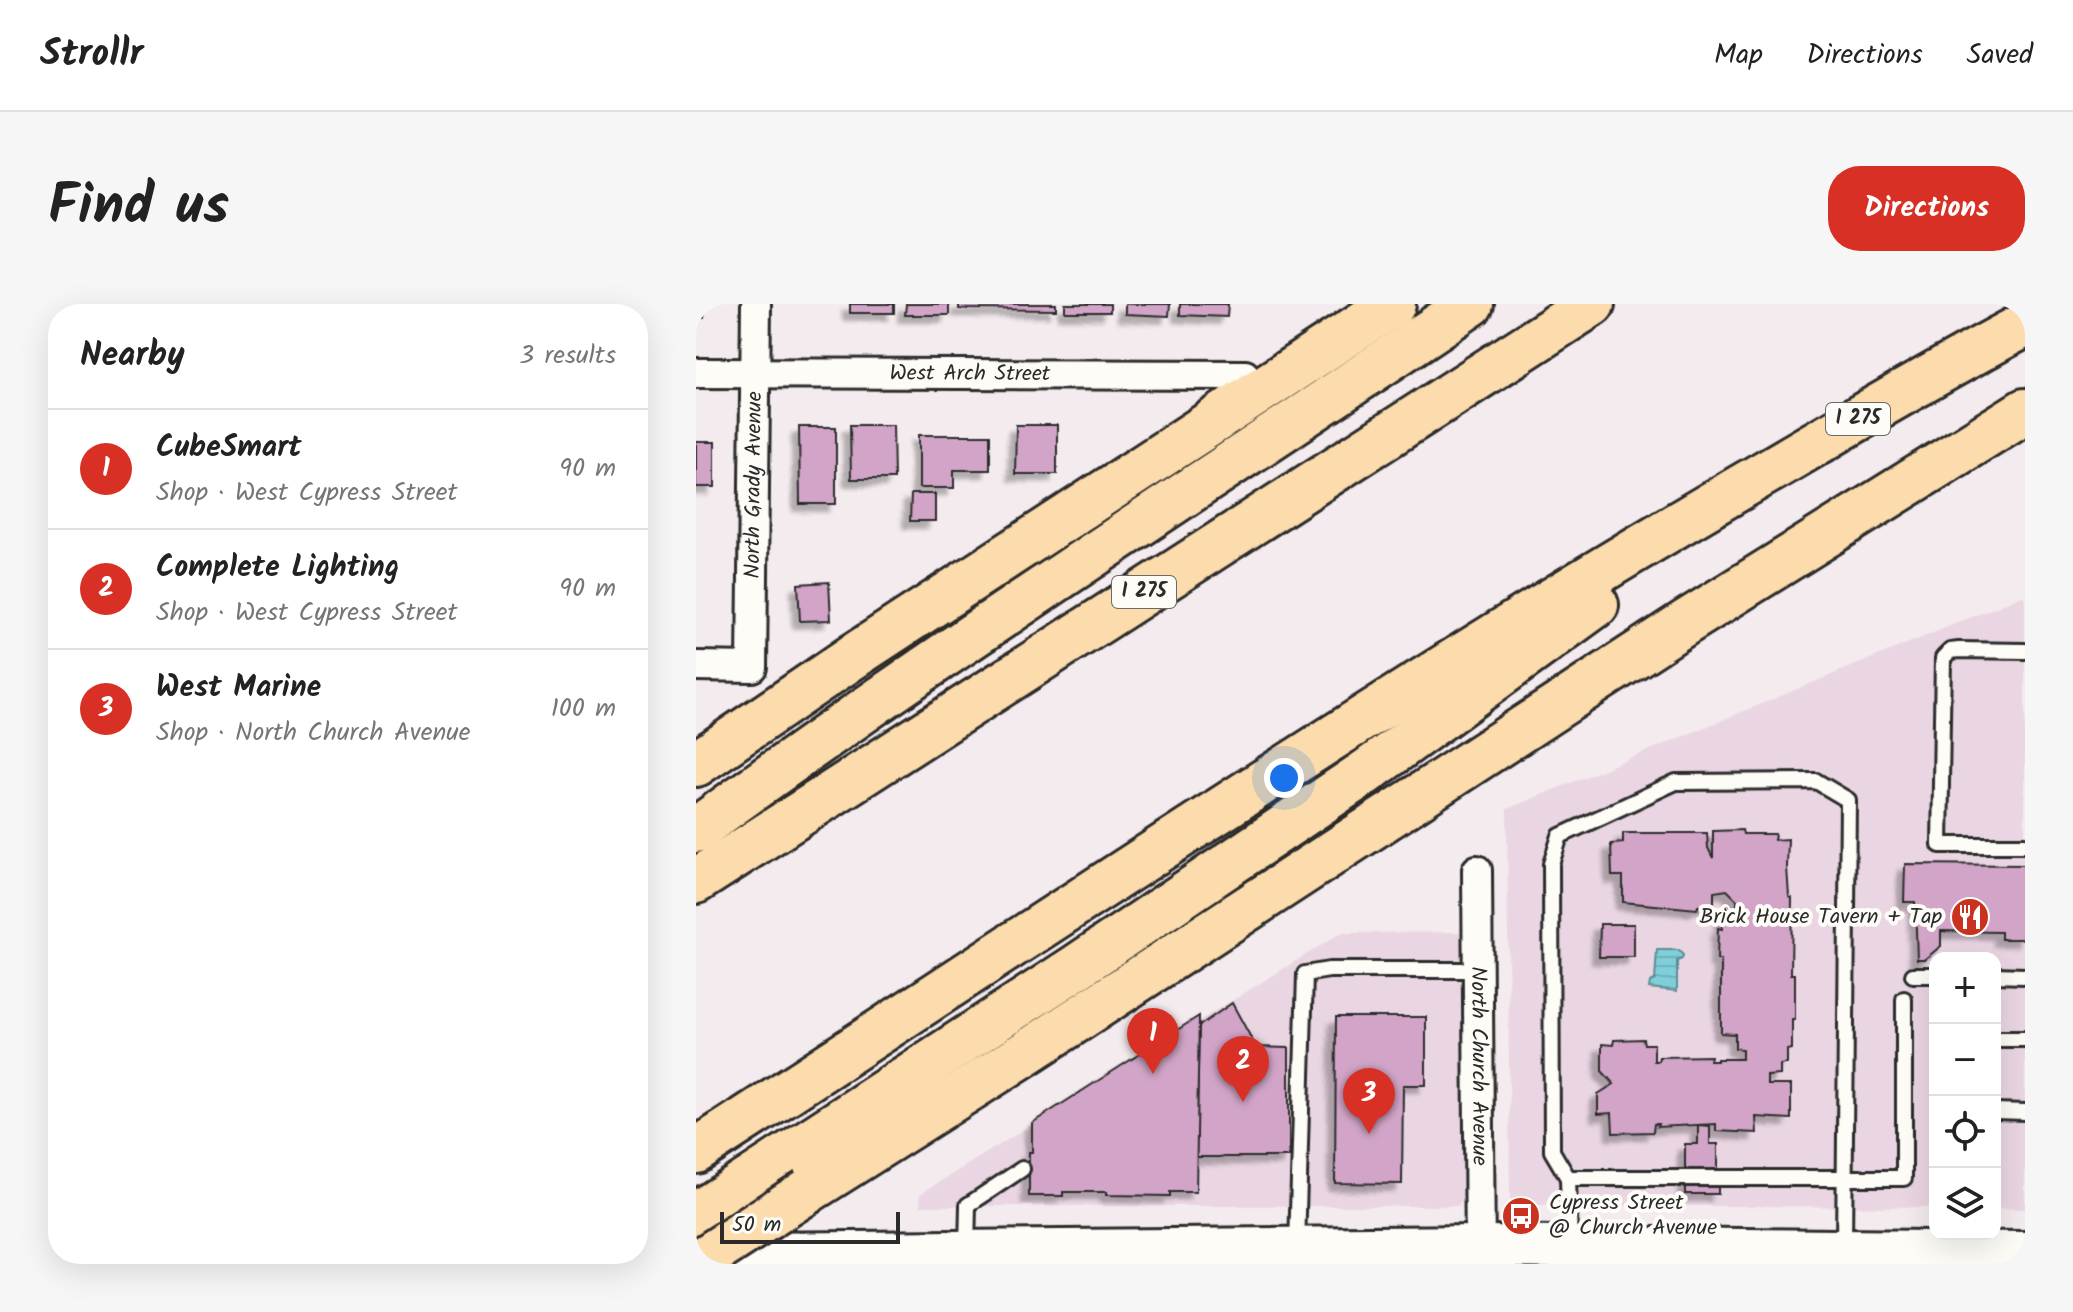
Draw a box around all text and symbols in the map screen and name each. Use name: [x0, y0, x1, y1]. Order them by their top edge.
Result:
text: Strollr: [40, 25, 143, 85]
text: Map: [1714, 33, 1763, 78]
text: Directions: [1807, 33, 1923, 78]
text: Saved: [1967, 33, 2033, 78]
text: Find us: [48, 163, 229, 253]
button: Directions: [1828, 166, 2025, 251]
text: Nearby: [80, 329, 185, 383]
text: 3 results: [519, 335, 616, 377]
street label: West Arch Street: [890, 356, 1051, 392]
street label: North Grady Avenue: [735, 391, 773, 579]
road number: I 275: [1826, 403, 1890, 435]
text: CubeSmart: [156, 424, 302, 472]
text: 1: [102, 448, 110, 490]
text: 90 m: [559, 448, 616, 490]
text: Shop · West Cypress Street: [156, 472, 458, 514]
text: Complete Lighting: [156, 544, 399, 592]
text: 2: [98, 568, 114, 610]
text: 90 m: [559, 568, 616, 610]
road number: I 275: [1112, 576, 1176, 608]
text: Shop · West Cypress Street: [156, 592, 458, 634]
text: West Marine: [156, 664, 321, 712]
text: 3: [99, 688, 113, 730]
text: 100 m: [551, 688, 616, 730]
text: Shop · North Church Avenue: [156, 712, 470, 754]
your location: [1264, 758, 1304, 798]
restaurant icon: Brick House Tavern + Tap: [1949, 896, 1991, 938]
place label: Brick House Tavern + Tap: [1699, 900, 1942, 935]
map controls: [1929, 952, 2001, 1240]
button: +: [1929, 952, 2001, 1024]
street label: North Church Avenue: [1460, 966, 1497, 1166]
pin: 1: [1127, 1008, 1179, 1074]
button: −: [1929, 1024, 2001, 1096]
pin: 2: [1217, 1036, 1269, 1102]
pin: 3: [1343, 1068, 1395, 1134]
button: locate: [1929, 1096, 2001, 1168]
button: layers: [1929, 1168, 2001, 1240]
place label: Cypress Street @ Church Avenue: [1549, 1186, 1717, 1246]
bus stop icon: Cypress Street @ Church Avenue: [1500, 1195, 1542, 1237]
scale bar: [720, 1208, 900, 1244]
text: 50 m: [732, 1208, 781, 1243]

